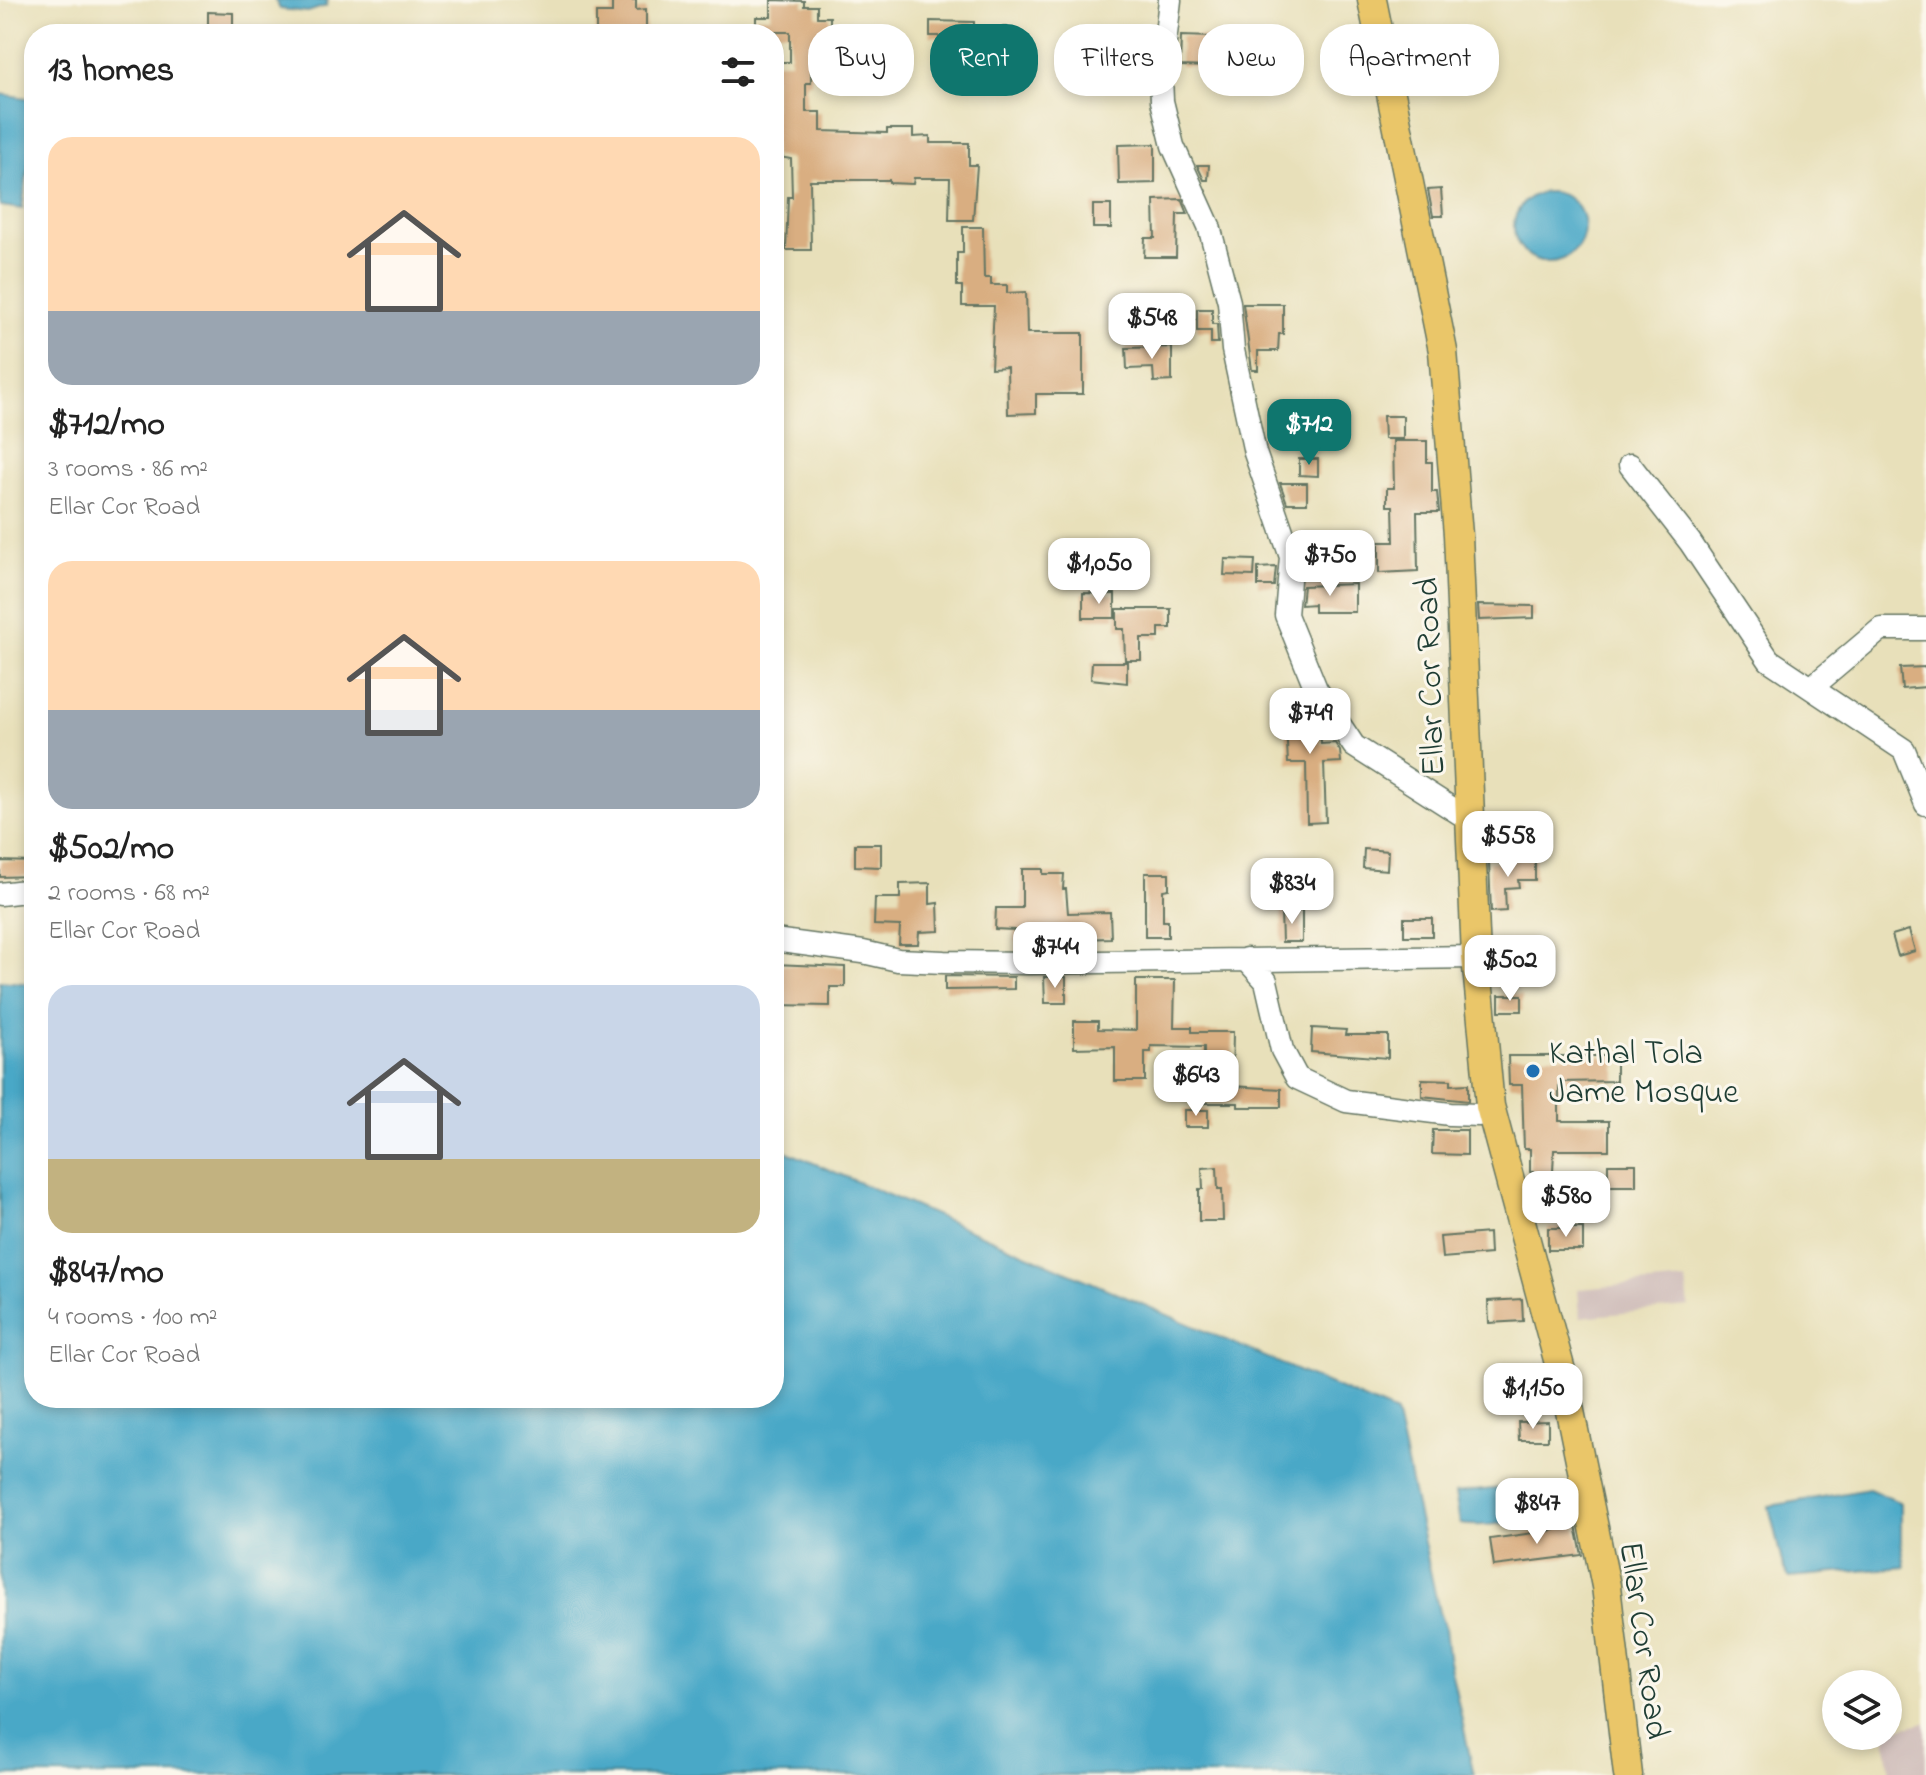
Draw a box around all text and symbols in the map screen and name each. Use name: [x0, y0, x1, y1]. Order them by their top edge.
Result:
chip: Buy: [808, 24, 914, 96]
chip: Rent: [930, 24, 1038, 96]
chip: Filters: [1054, 24, 1182, 96]
chip: New: [1198, 24, 1304, 96]
chip: Apartment: [1320, 24, 1499, 96]
text: 13 homes: [48, 47, 174, 97]
icon: filters: [716, 50, 760, 94]
icon: home: [332, 189, 476, 333]
pin: $548: [1105, 293, 1199, 361]
text: $548: [1126, 300, 1178, 338]
pin: $712: [1262, 399, 1356, 467]
text: $712/mo: [48, 401, 165, 451]
text: $712: [1285, 406, 1333, 444]
text: 3 rooms · 86 m²: [48, 451, 208, 489]
text: Ellar Cor Road: [48, 489, 200, 527]
pin: $750: [1283, 530, 1377, 598]
text: $750: [1304, 537, 1356, 575]
pin: $1,050: [1034, 538, 1164, 606]
text: $1,050: [1066, 545, 1132, 583]
street label: Ellar Cor Road: [1404, 577, 1460, 777]
icon: home: [332, 613, 476, 757]
pin: $749: [1263, 688, 1357, 756]
text: $749: [1288, 695, 1332, 733]
pin: $558: [1461, 811, 1555, 879]
text: $558: [1480, 818, 1536, 856]
text: $502/mo: [48, 825, 174, 875]
pin: $834: [1245, 858, 1339, 926]
text: $834: [1269, 865, 1315, 903]
text: 2 rooms · 68 m²: [48, 875, 210, 913]
text: Ellar Cor Road: [48, 913, 200, 951]
pin: $744: [1008, 922, 1102, 990]
text: $744: [1031, 929, 1079, 967]
pin: $502: [1463, 935, 1557, 1003]
text: $502: [1483, 942, 1537, 980]
place label: Kathal Tola Jame Mosque: [1549, 1030, 1739, 1119]
icon: home: [332, 1037, 476, 1181]
pin: $643: [1149, 1050, 1243, 1118]
text: $643: [1172, 1057, 1220, 1095]
marker: Kathal Tola Jame Mosque: [1524, 1062, 1542, 1080]
pin: $580: [1519, 1171, 1613, 1239]
text: $580: [1540, 1178, 1592, 1216]
text: $847/mo: [48, 1249, 164, 1299]
text: 4 rooms · 100 m²: [48, 1299, 217, 1337]
text: Ellar Cor Road: [48, 1337, 200, 1375]
pin: $1,150: [1468, 1363, 1598, 1431]
text: $1,150: [1502, 1370, 1564, 1408]
pin: $847: [1490, 1478, 1584, 1546]
text: $847: [1514, 1485, 1560, 1523]
street label: Ellar Cor Road: [1603, 1539, 1681, 1742]
map controls: [1822, 1670, 1902, 1750]
button: layers: [1822, 1670, 1902, 1750]

